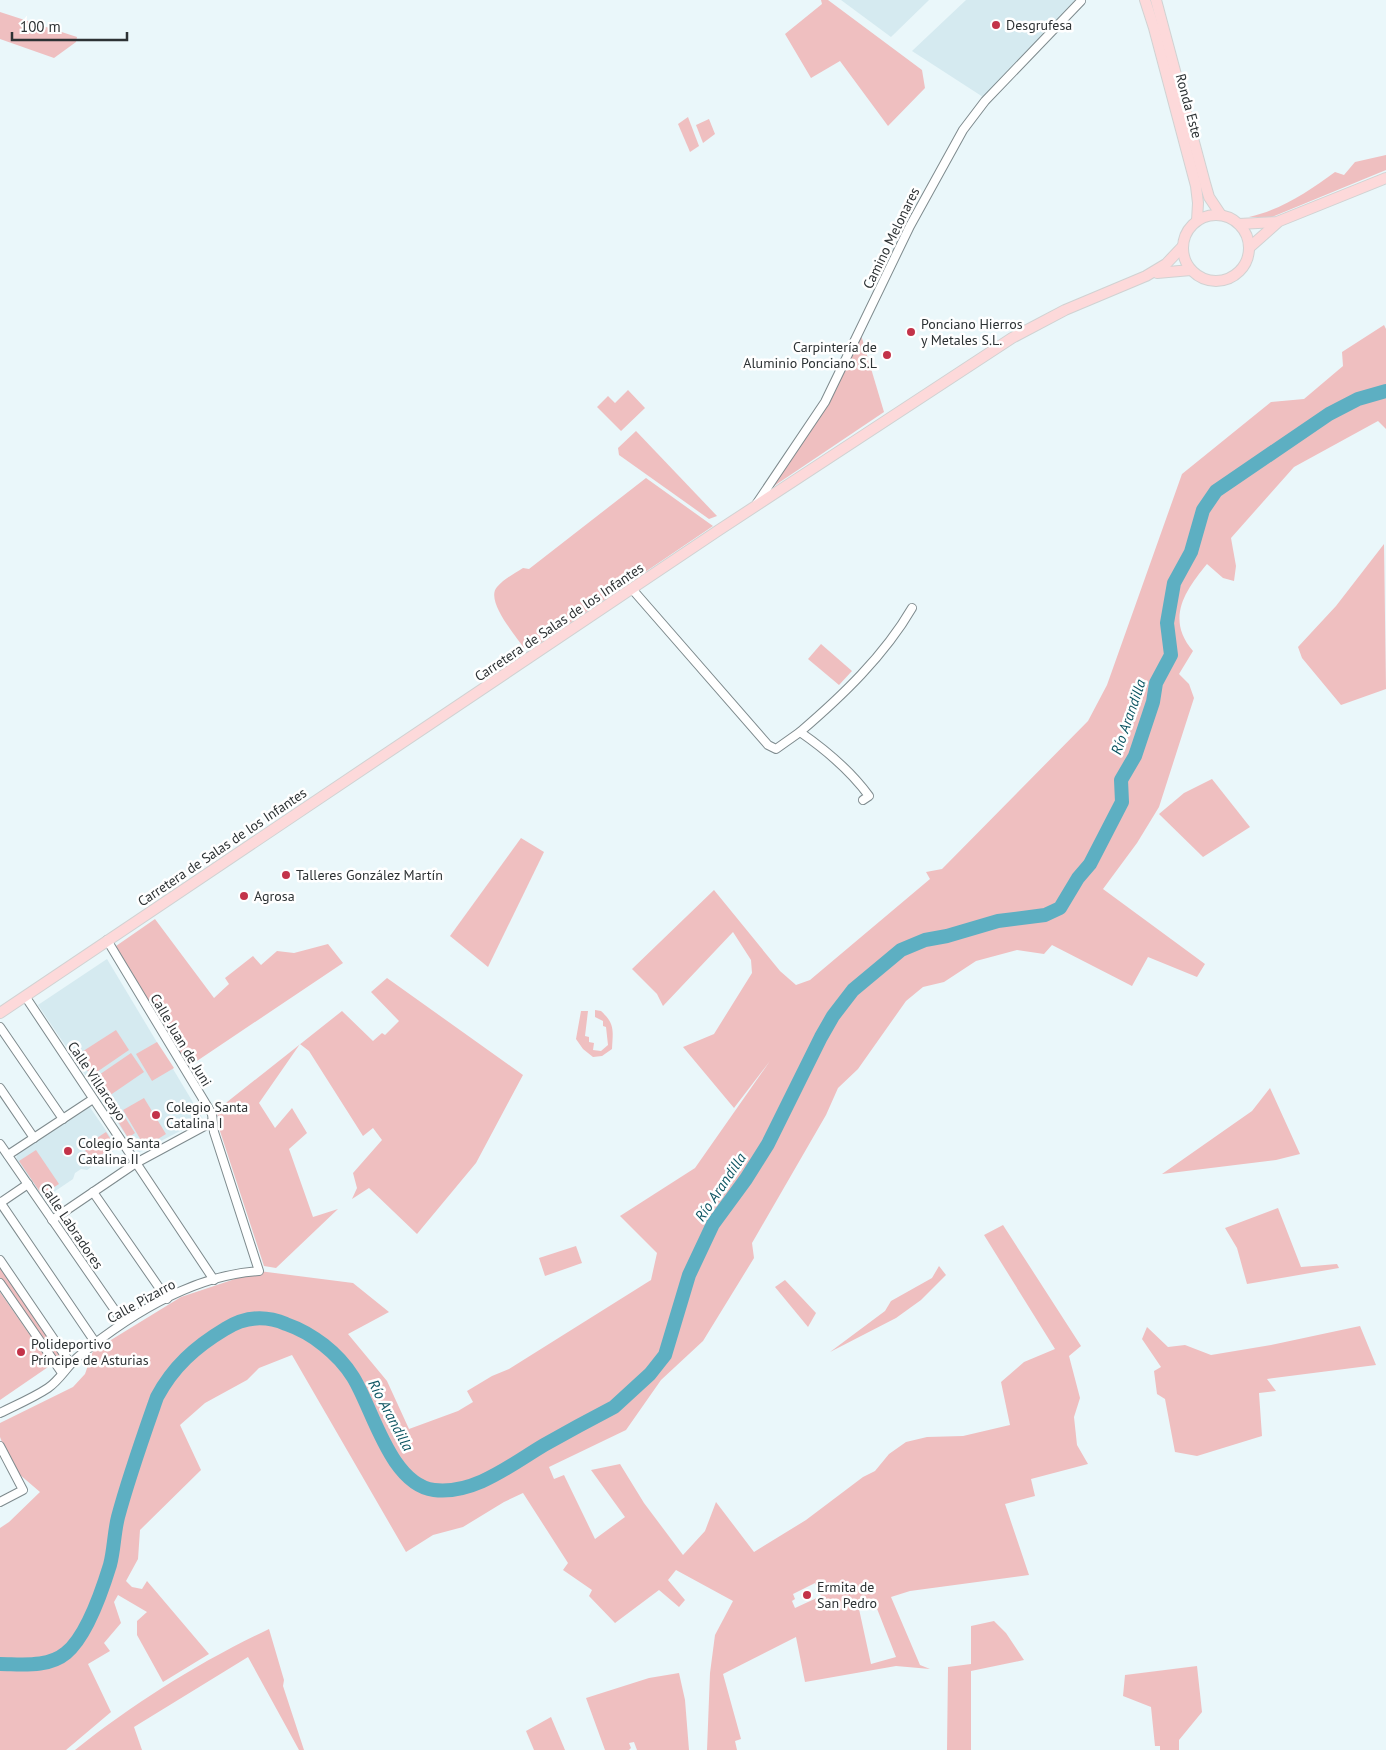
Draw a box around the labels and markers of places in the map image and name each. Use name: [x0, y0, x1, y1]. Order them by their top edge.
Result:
place label: Desgrufesa: [1006, 16, 1072, 34]
marker: Desgrufesa: [990, 19, 1002, 31]
place label: Ponciano Hierros y Metales S.L.: [921, 315, 1023, 349]
marker: Ponciano Hierros y Metales S.L.: [905, 326, 917, 338]
place label: Carpintería de Aluminio Ponciano S.L: [743, 338, 877, 372]
marker: Carpintería de Aluminio Ponciano S.L: [881, 349, 893, 361]
place label: Talleres González Martín: [296, 866, 443, 884]
marker: Talleres González Martín: [280, 869, 292, 881]
place label: Agrosa: [254, 887, 295, 905]
marker: Agrosa: [238, 890, 250, 902]
place label: Colegio Santa Catalina I: [166, 1098, 248, 1132]
marker: Colegio Santa Catalina I: [150, 1109, 162, 1121]
place label: Colegio Santa Catalina II: [78, 1134, 160, 1168]
marker: Colegio Santa Catalina II: [62, 1145, 74, 1157]
place label: Polideportivo Príncipe de Asturias: [31, 1335, 149, 1369]
marker: Polideportivo Príncipe de Asturias: [15, 1346, 27, 1358]
place label: Ermita de San Pedro: [817, 1578, 877, 1612]
marker: Ermita de San Pedro: [801, 1589, 813, 1601]

